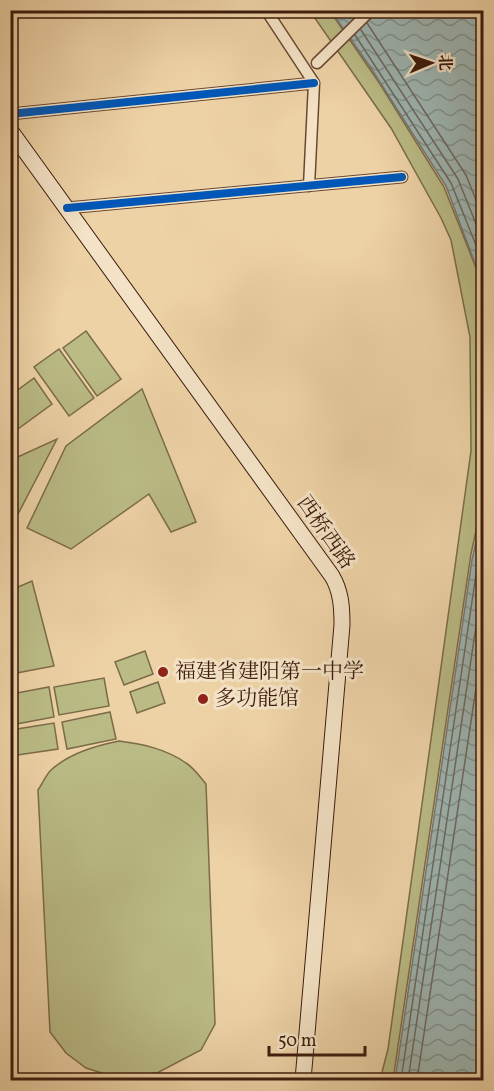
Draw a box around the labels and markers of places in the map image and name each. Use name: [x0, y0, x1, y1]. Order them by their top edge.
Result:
place label: 福建省建阳第一中学: [175, 658, 364, 687]
marker: 福建省建阳第一中学: [156, 665, 170, 679]
place label: 多功能馆: [215, 685, 299, 714]
marker: 多功能馆: [196, 692, 210, 706]

